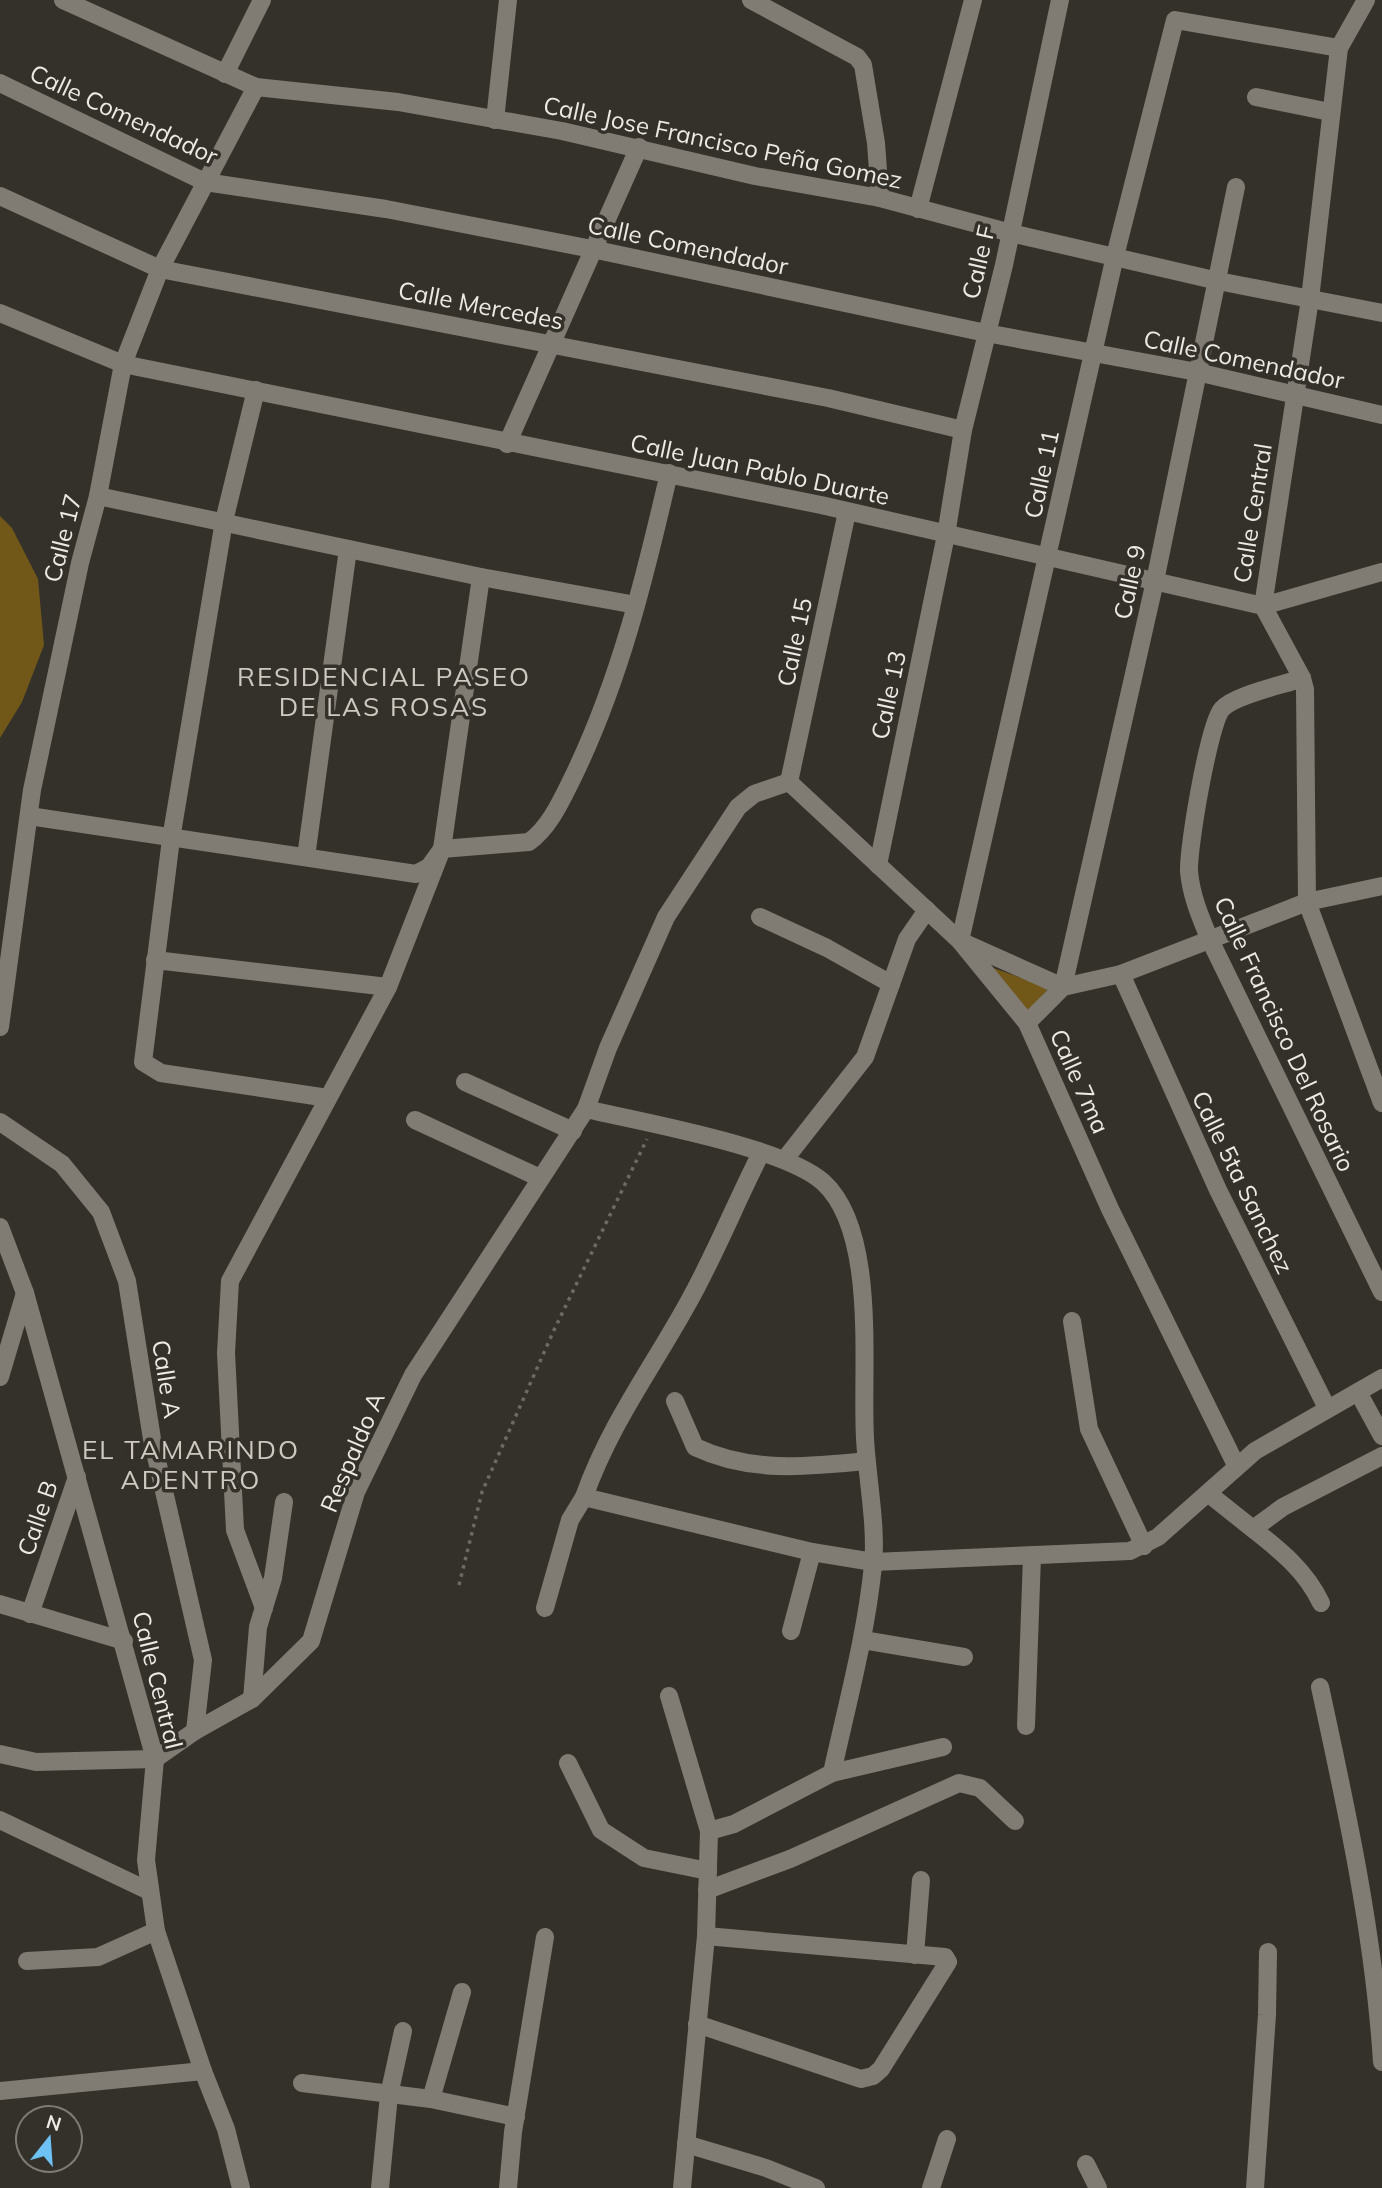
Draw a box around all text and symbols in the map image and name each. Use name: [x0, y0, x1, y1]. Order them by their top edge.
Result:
street label: Calle Comendador: [25, 57, 223, 171]
street label: Calle Jose Francisco Peña Gomez: [541, 89, 905, 195]
street label: Calle Comendador: [585, 209, 791, 281]
street label: Calle F: [955, 222, 1001, 302]
street label: Calle Mercedes: [396, 274, 566, 336]
street label: Calle Comendador: [1141, 323, 1347, 395]
street label: Calle Juan Pablo Duarte: [628, 427, 892, 511]
street label: Calle 11: [1017, 427, 1065, 521]
street label: Calle Central: [1226, 441, 1278, 585]
street label: Calle 17: [37, 491, 87, 585]
street label: Calle 9: [1106, 542, 1152, 622]
street label: Calle 15: [770, 595, 818, 689]
street label: Calle 13: [864, 648, 912, 742]
district label: RESIDENCIAL PASEO DE LAS ROSAS: [237, 660, 531, 723]
street label: Calle Francisco Del Rosario: [1208, 892, 1362, 1176]
street label: Calle 7ma: [1044, 1024, 1116, 1138]
street label: Calle 5ta Sanchez: [1186, 1086, 1300, 1278]
street label: Calle A: [146, 1338, 188, 1421]
street label: Respaldo A: [313, 1387, 391, 1517]
district label: EL TAMARINDO ADENTRO: [82, 1433, 300, 1496]
street label: Calle B: [10, 1476, 64, 1560]
street label: Calle Central: [126, 1608, 190, 1752]
north arrow: [14, 2104, 84, 2174]
text: N: [44, 2109, 64, 2136]

